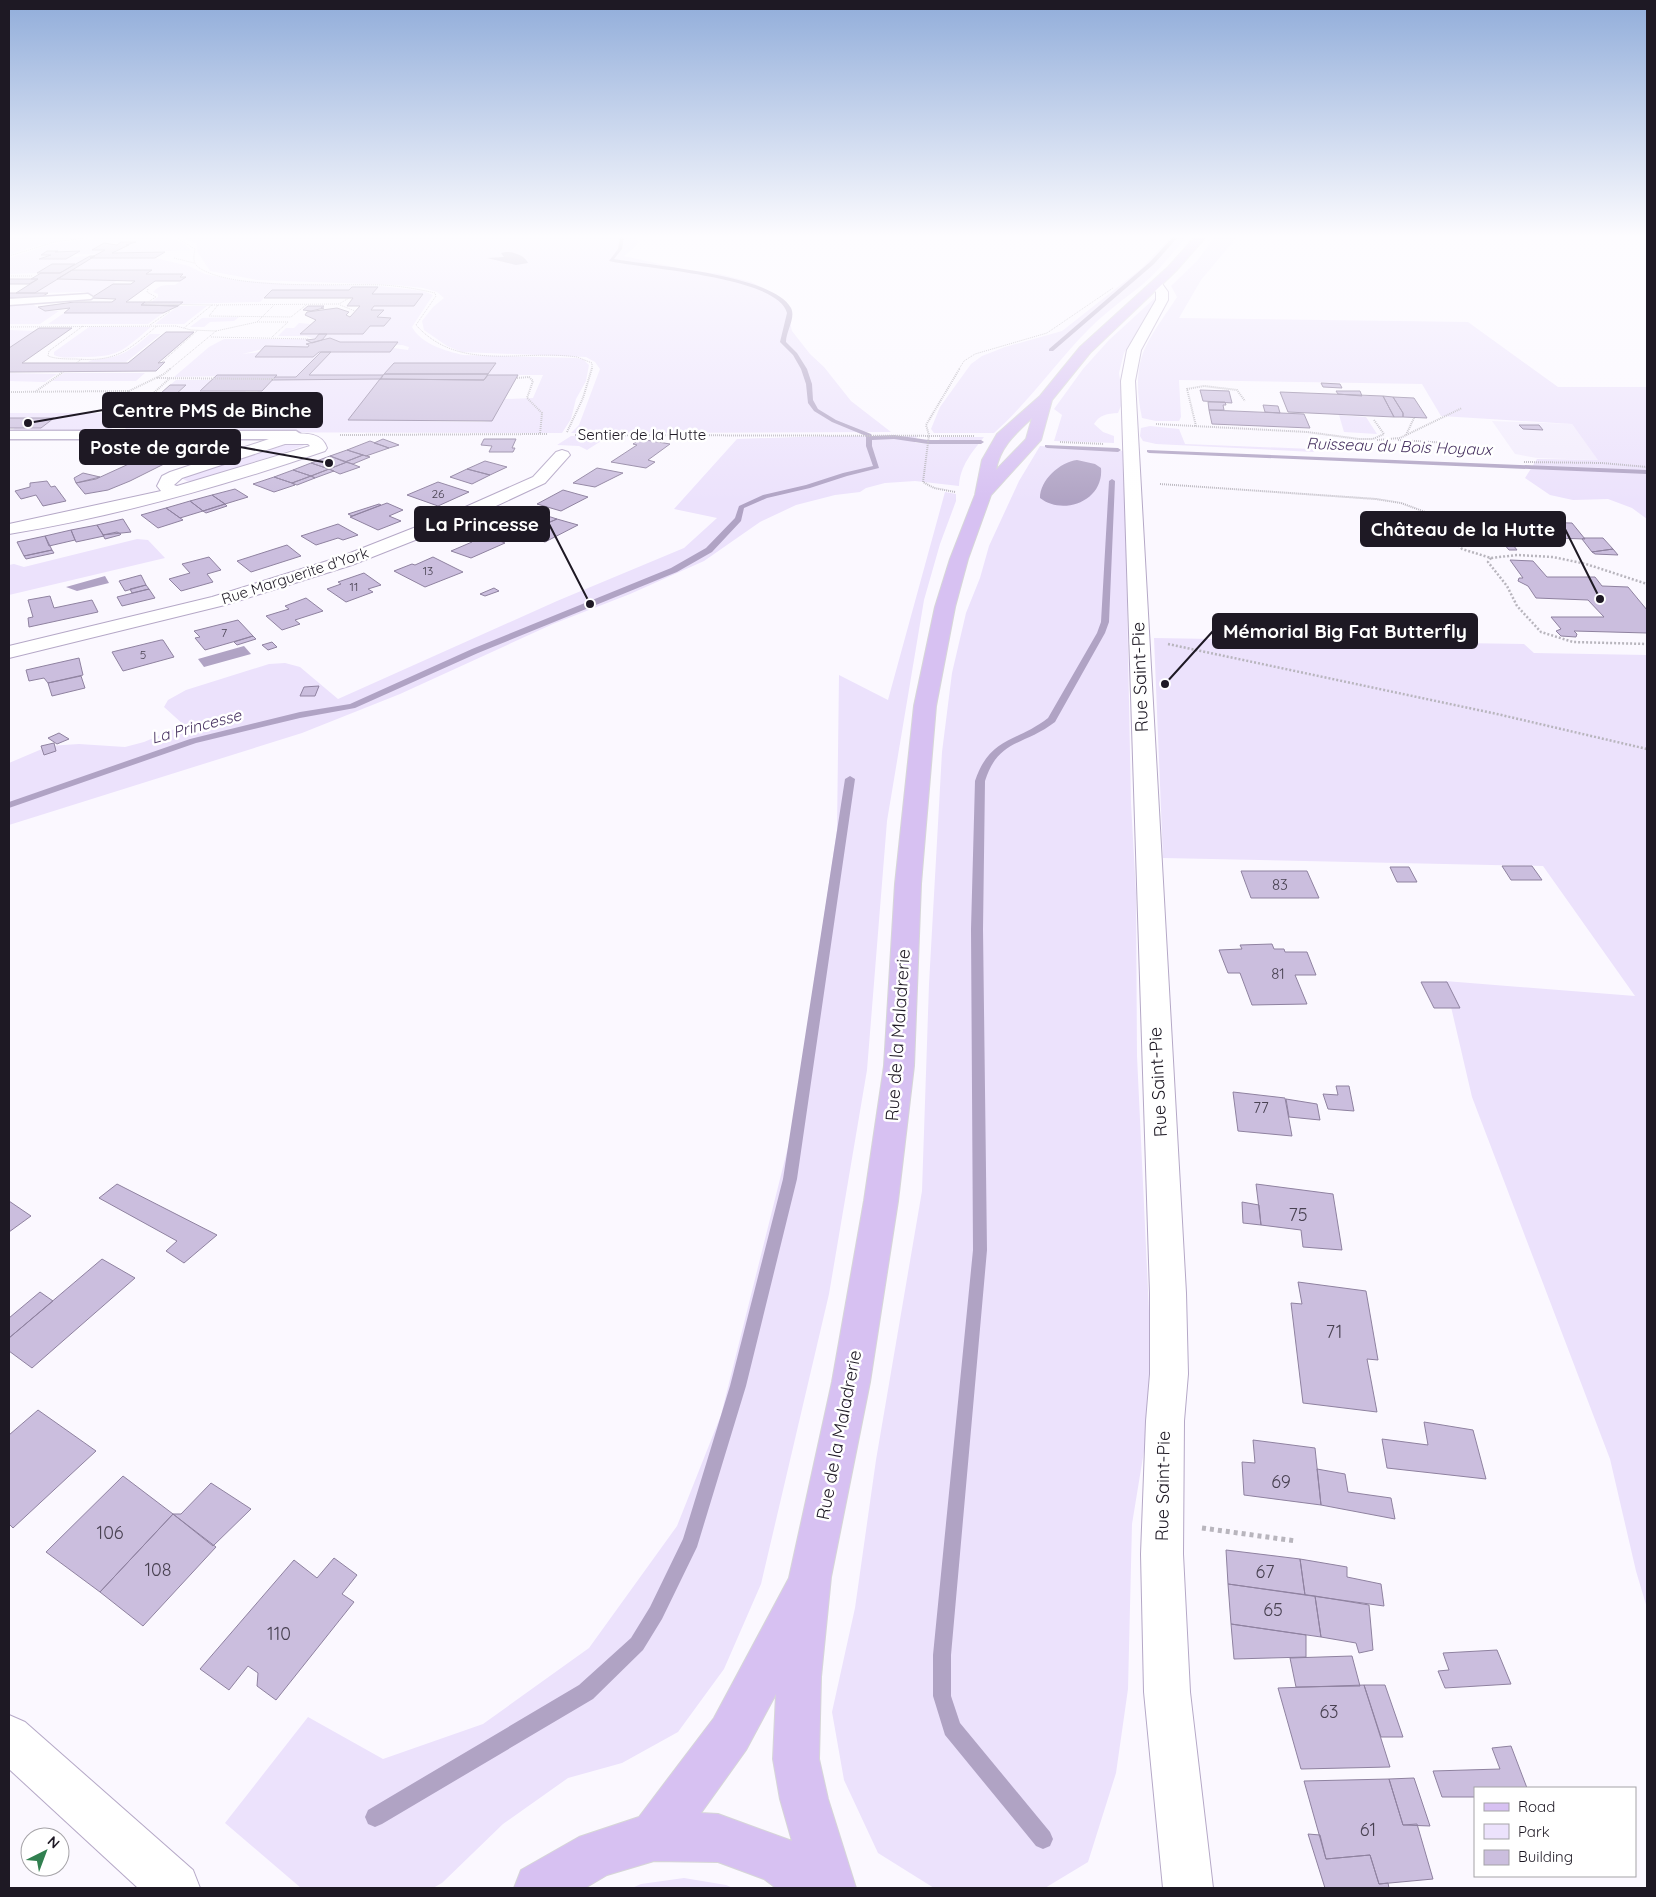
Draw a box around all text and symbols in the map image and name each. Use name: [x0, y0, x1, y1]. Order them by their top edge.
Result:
callout: Centre PMS de Binche: [103, 393, 322, 427]
text: Centre PMS de Binche: [112, 398, 312, 422]
street label: Sentier de la Hutte: [578, 425, 706, 444]
callout: Poste de garde: [80, 430, 240, 464]
water label: Ruisseau du Bois Hoyaux: [1306, 433, 1494, 459]
text: Poste de garde: [90, 435, 230, 459]
house number: 26: [431, 486, 445, 501]
callout: La Princesse: [415, 507, 549, 541]
text: La Princesse: [425, 512, 539, 536]
callout: Château de la Hutte: [1361, 512, 1565, 546]
text: Château de la Hutte: [1371, 517, 1555, 541]
street label: Rue Marguerite d'York: [219, 543, 371, 608]
house number: 13: [423, 563, 433, 578]
house number: 11: [350, 579, 358, 594]
callout: Mémorial Big Fat Butterfly: [1213, 614, 1477, 648]
text: Mémorial Big Fat Butterfly: [1223, 619, 1467, 643]
street label: Rue Saint-Pie: [1126, 621, 1153, 733]
house number: 7: [221, 625, 227, 640]
house number: 5: [140, 647, 146, 662]
water label: La Princesse: [149, 704, 244, 748]
house number: 83: [1272, 875, 1288, 894]
street label: Rue de la Maladrerie: [880, 948, 915, 1122]
house number: 81: [1271, 964, 1285, 983]
street label: Rue Saint-Pie: [1143, 1026, 1172, 1138]
house number: 77: [1253, 1098, 1269, 1117]
house number: 75: [1288, 1203, 1308, 1226]
house number: 71: [1326, 1320, 1342, 1343]
street label: Rue de la Maladrerie: [811, 1348, 866, 1522]
street label: Rue Saint-Pie: [1150, 1431, 1175, 1541]
house number: 69: [1271, 1470, 1291, 1493]
house number: 106: [96, 1521, 124, 1544]
house number: 108: [144, 1558, 172, 1581]
house number: 67: [1256, 1560, 1274, 1583]
house number: 65: [1263, 1598, 1283, 1621]
house number: 110: [267, 1622, 291, 1645]
house number: 63: [1319, 1700, 1339, 1723]
legend: [1474, 1787, 1636, 1877]
text: Road: [1518, 1797, 1555, 1816]
house number: 61: [1360, 1818, 1376, 1841]
text: Park: [1518, 1822, 1550, 1841]
north arrow: [20, 1827, 70, 1877]
text: N: [44, 1832, 64, 1852]
text: Building: [1518, 1847, 1573, 1866]

